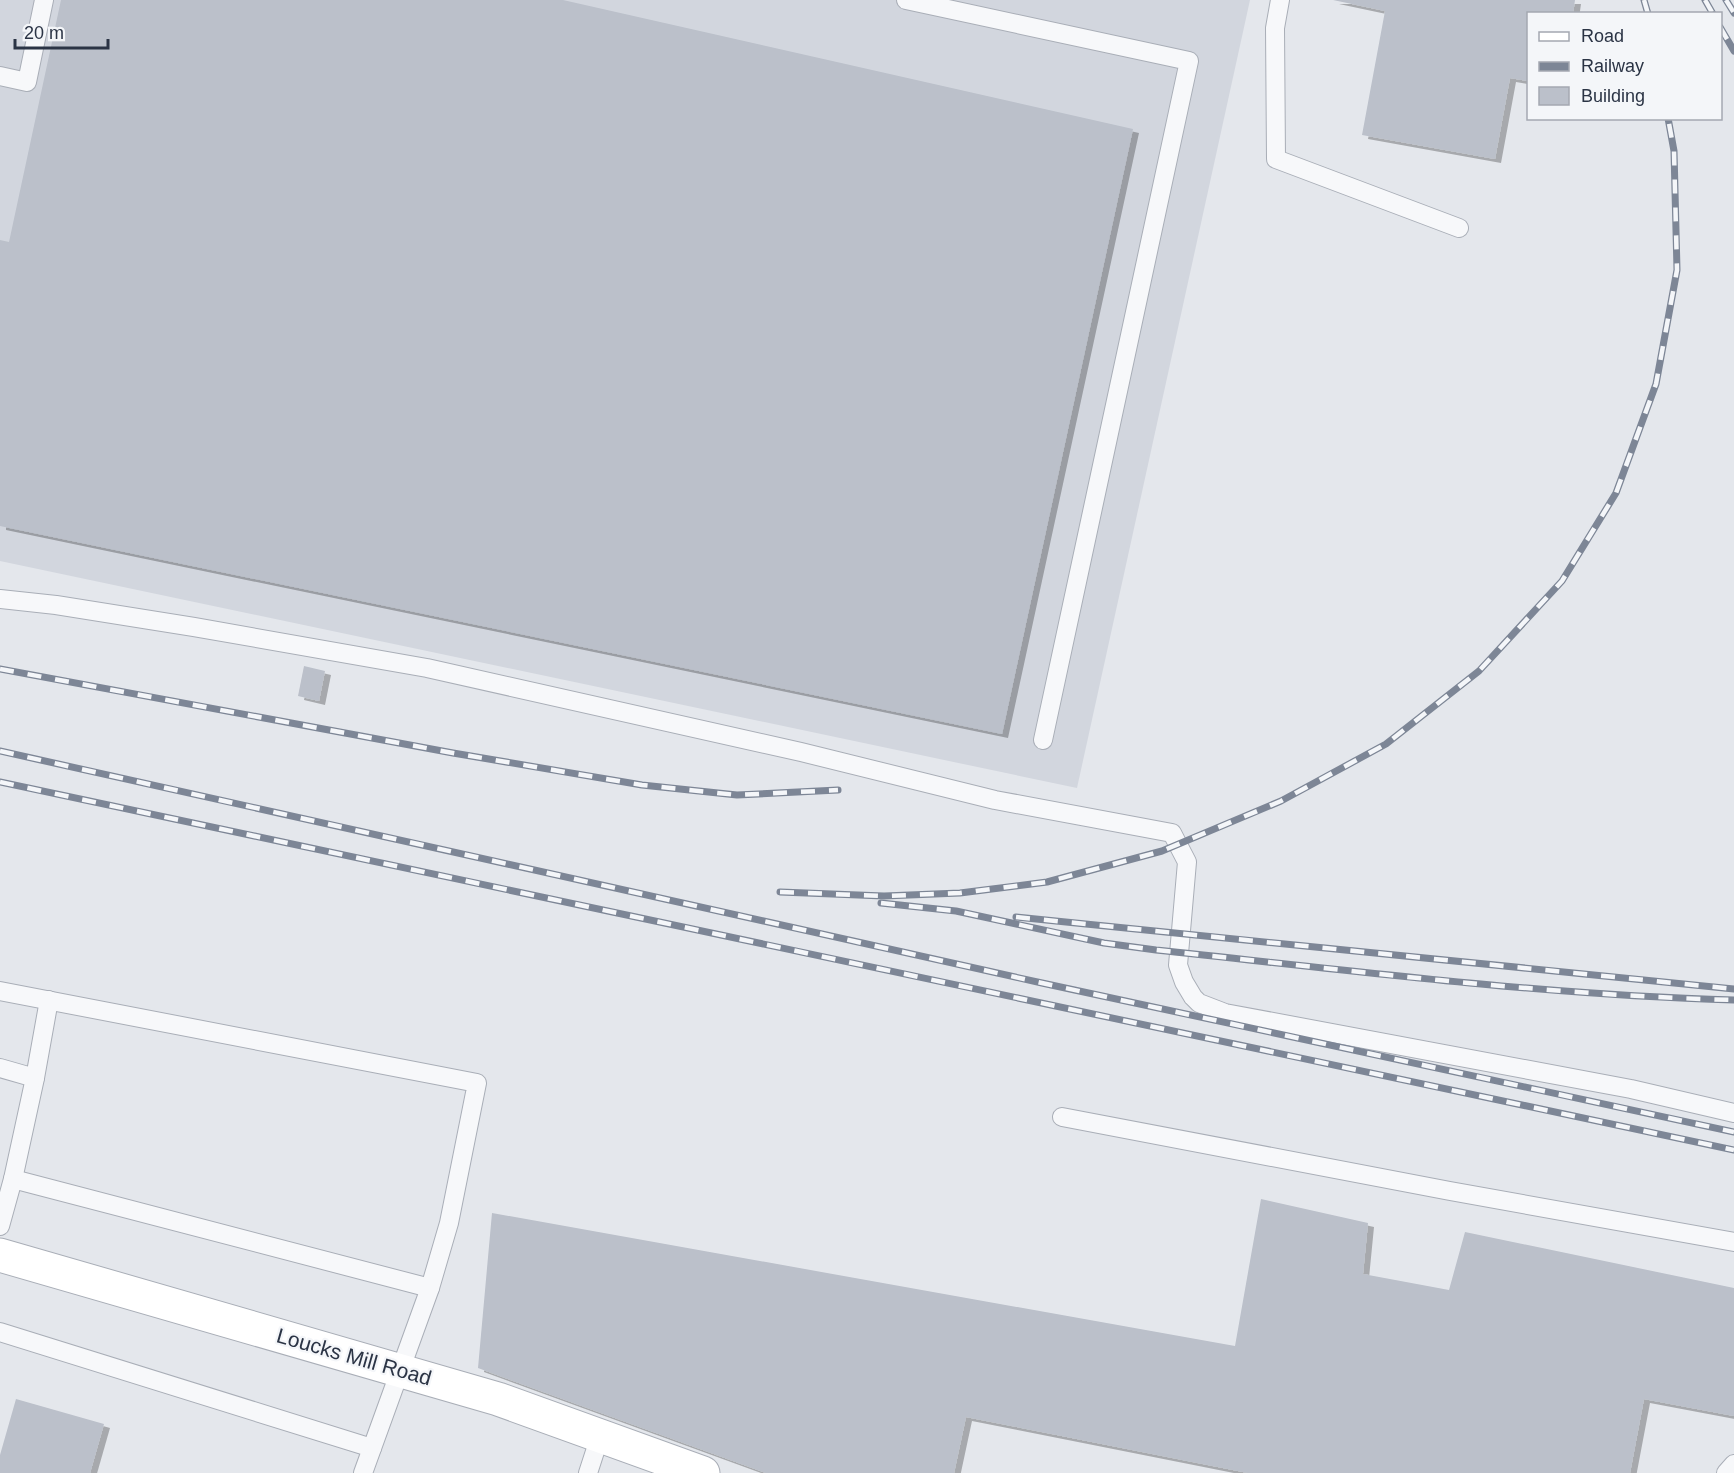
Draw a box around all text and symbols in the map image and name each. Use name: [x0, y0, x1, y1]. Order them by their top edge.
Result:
scale bar: [15, 12, 108, 50]
legend: [1527, 12, 1722, 120]
text: 20 m: [24, 23, 64, 43]
text: Road: [1581, 26, 1624, 46]
text: Railway: [1581, 56, 1644, 76]
text: Building: [1581, 86, 1645, 106]
street label: Loucks Mill Road: [274, 1323, 434, 1390]

